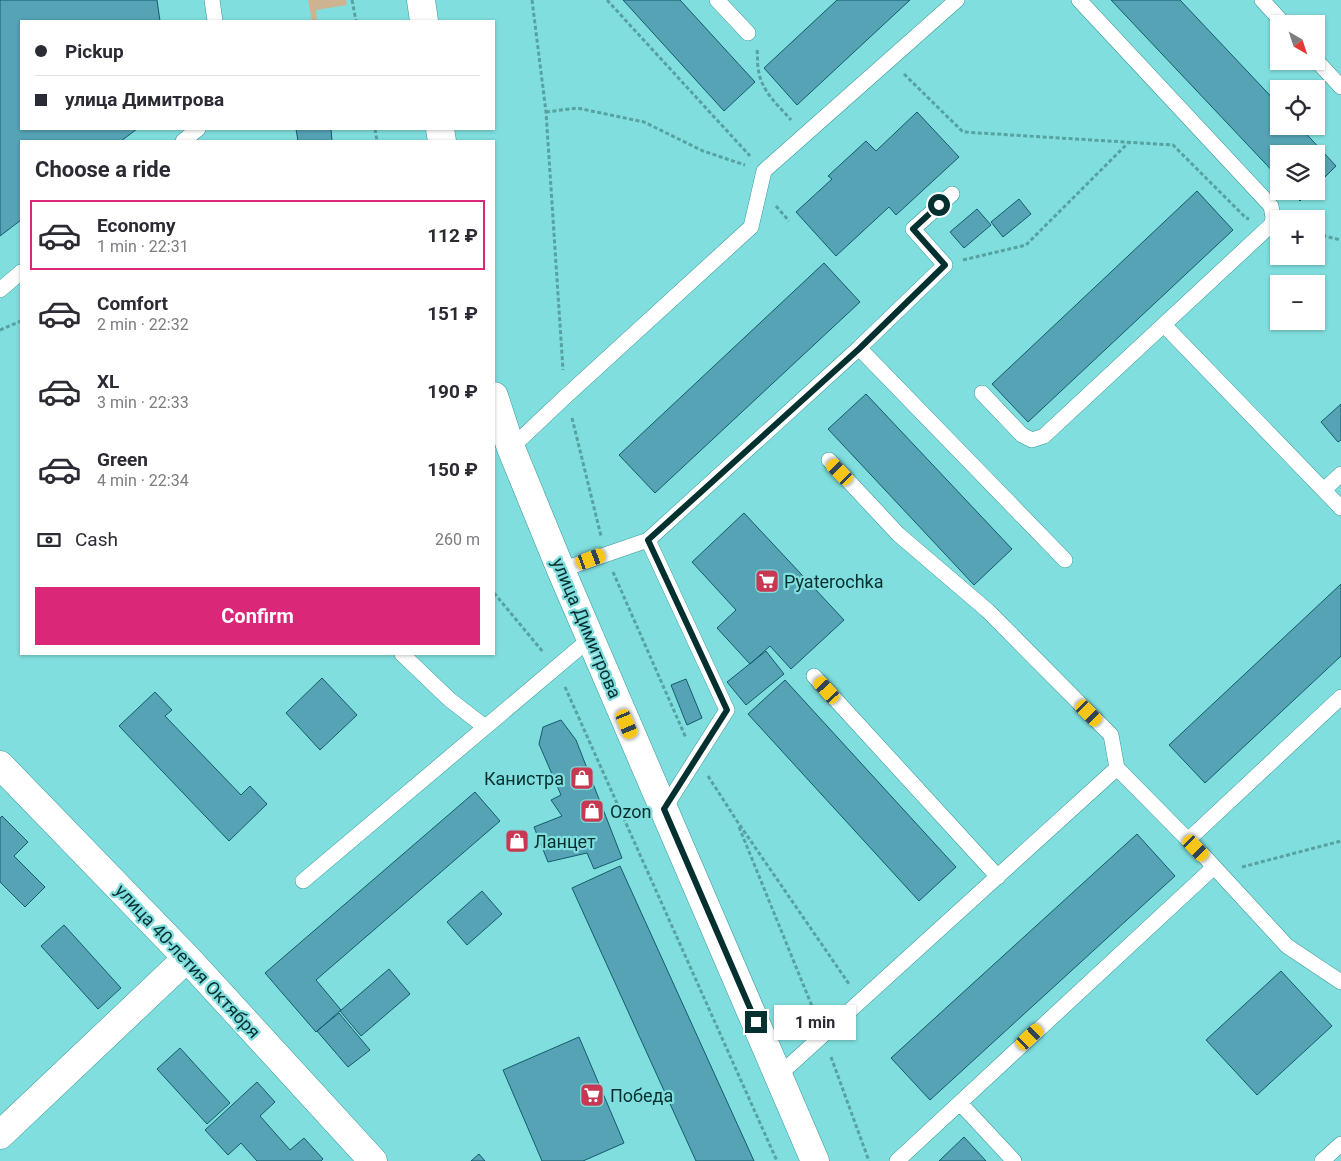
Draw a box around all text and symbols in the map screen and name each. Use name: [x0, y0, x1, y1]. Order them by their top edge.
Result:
north arrow: [1270, 15, 1325, 70]
map controls: [1270, 15, 1325, 330]
text: Pickup: [65, 40, 124, 63]
button: locate: [1270, 80, 1325, 135]
text: улица Димитрова: [65, 88, 224, 111]
button: layers: [1270, 145, 1325, 200]
text: Choose a ride: [35, 157, 171, 182]
route start: [928, 194, 950, 216]
button: +: [1270, 210, 1325, 265]
icon: car: [37, 213, 82, 258]
text: Economy: [97, 214, 176, 237]
text: 112 ₽: [427, 224, 478, 247]
text: 1 min · 22:31: [97, 237, 189, 256]
button: −: [1270, 275, 1325, 330]
icon: car: [37, 291, 82, 336]
text: Comfort: [97, 292, 168, 315]
text: 151 ₽: [427, 302, 478, 325]
text: 2 min · 22:32: [97, 315, 189, 334]
icon: car: [37, 369, 82, 414]
text: XL: [97, 370, 119, 393]
text: 190 ₽: [427, 380, 478, 403]
text: 3 min · 22:33: [97, 393, 189, 412]
icon: car: [37, 447, 82, 492]
text: Green: [97, 448, 148, 471]
car: [824, 456, 855, 488]
text: 150 ₽: [427, 458, 478, 481]
text: 4 min · 22:34: [97, 471, 189, 490]
icon: cash: [35, 526, 63, 554]
text: Cash: [75, 528, 118, 551]
text: 260 m: [435, 530, 480, 549]
car: [574, 547, 607, 571]
street label: улица Димитрова: [548, 555, 626, 701]
supermarket icon: Pyaterochka: [754, 568, 780, 594]
place label: Pyaterochka: [784, 571, 884, 592]
button: Confirm: [35, 587, 480, 645]
car: [811, 674, 842, 706]
car: [1073, 697, 1104, 729]
car: [614, 707, 639, 741]
shop icon: Канистра: [569, 765, 595, 791]
place label: Канистра: [484, 768, 564, 789]
shop icon: Ozon: [579, 798, 605, 824]
place label: Ozon: [610, 801, 651, 822]
shop icon: Ланцет: [504, 828, 530, 854]
place label: Ланцет: [534, 831, 596, 852]
car: [1180, 832, 1211, 864]
street label: улица 40-летия Октября: [111, 880, 265, 1042]
callout: 1 min: [774, 1004, 856, 1040]
route end: [745, 1011, 767, 1033]
text: 1 min: [795, 1013, 835, 1032]
car: [1013, 1021, 1046, 1053]
supermarket icon: Победа: [579, 1082, 605, 1108]
place label: Победа: [610, 1085, 673, 1106]

